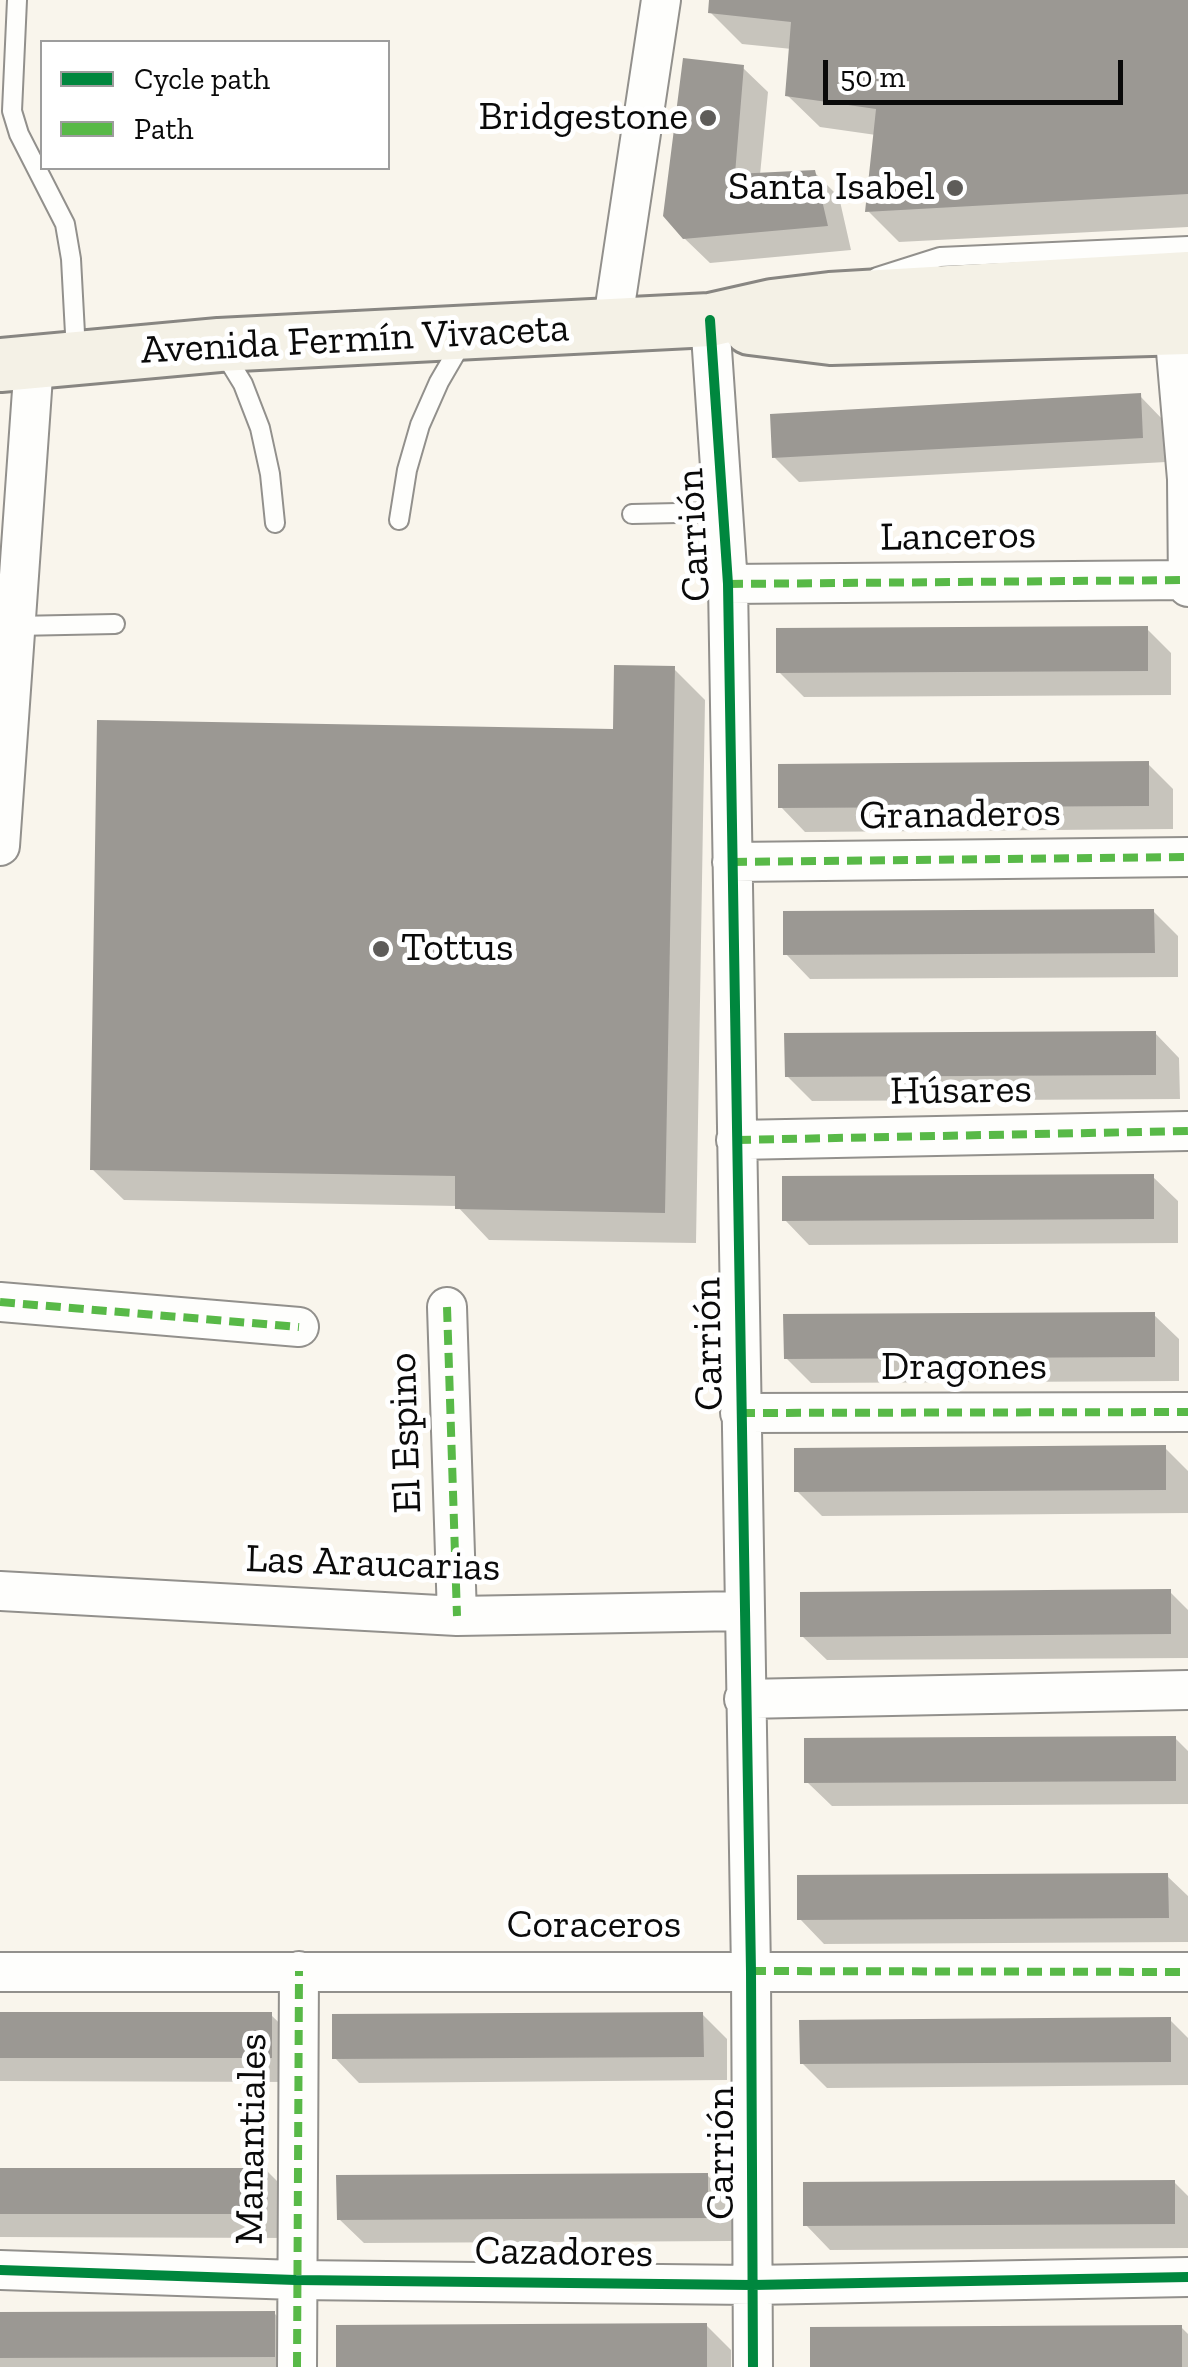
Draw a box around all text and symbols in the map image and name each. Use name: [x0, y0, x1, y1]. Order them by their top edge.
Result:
legend: [40, 40, 390, 170]
scale bar: [828, 40, 1128, 102]
text: 50 m: [840, 59, 905, 95]
text: Cycle path: [134, 61, 270, 97]
place label: Bridgestone: [479, 94, 688, 142]
marker: Bridgestone: [697, 107, 719, 129]
text: Path: [134, 111, 193, 147]
place label: Santa Isabel: [728, 164, 935, 212]
marker: Santa Isabel: [944, 177, 966, 199]
street label: Avenida Fermín Vivaceta: [140, 305, 570, 375]
street label: Carrión: [667, 467, 721, 603]
street label: Lanceros: [880, 512, 1036, 562]
street label: Granaderos: [859, 789, 1061, 841]
place label: Tottus: [401, 925, 513, 973]
marker: Tottus: [370, 938, 392, 960]
street label: Húsares: [890, 1066, 1032, 1116]
street label: Carrión: [684, 1277, 734, 1411]
street label: Dragones: [881, 1344, 1047, 1392]
street label: El Espino: [379, 1352, 433, 1514]
street label: Las Araucarias: [245, 1536, 501, 1592]
street label: Coraceros: [507, 1902, 681, 1950]
street label: Manantiales: [226, 2033, 278, 2245]
street label: Carrión: [698, 2086, 746, 2220]
street label: Cazadores: [474, 2227, 654, 2279]

